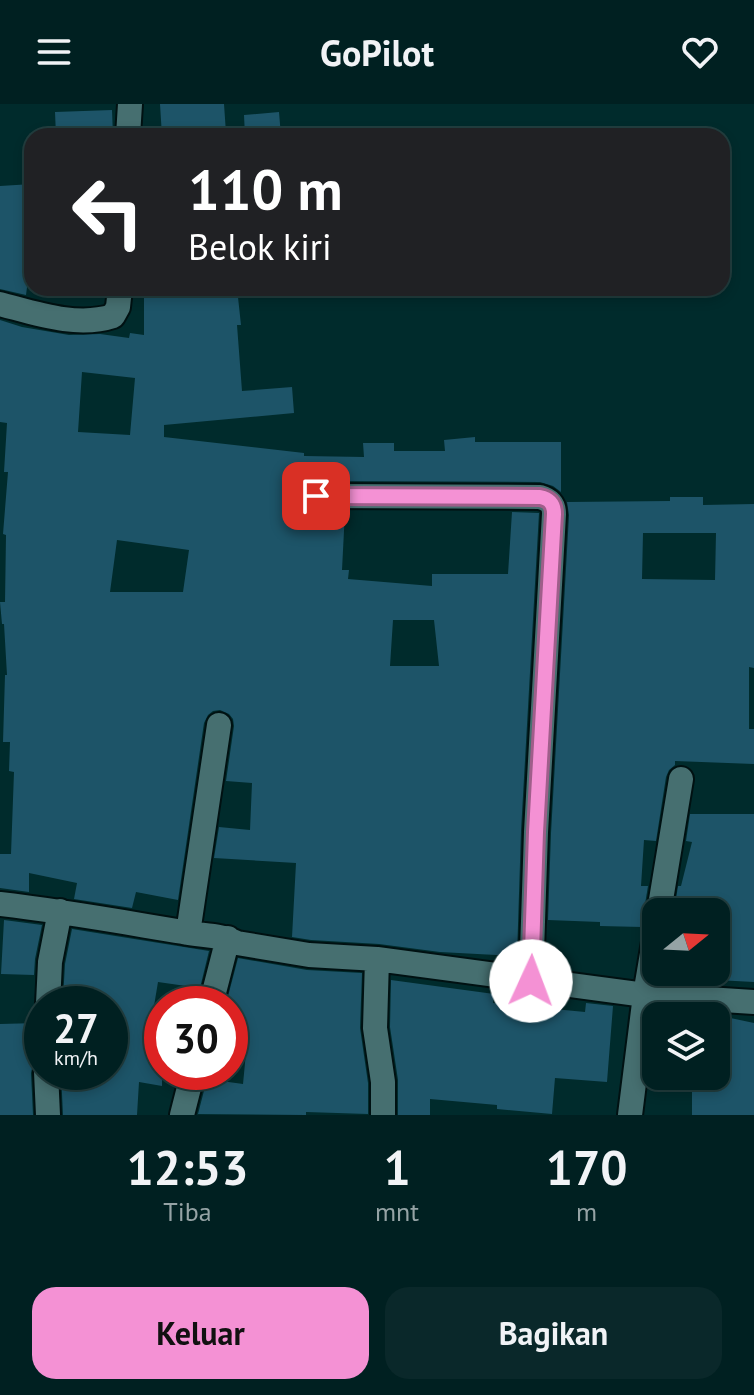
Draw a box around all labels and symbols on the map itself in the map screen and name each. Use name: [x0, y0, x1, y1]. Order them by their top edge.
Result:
pin: [282, 462, 350, 530]
north arrow: [642, 898, 730, 986]
position arrow: [489, 939, 573, 1023]
speed limit sign: 30: [144, 986, 248, 1090]

